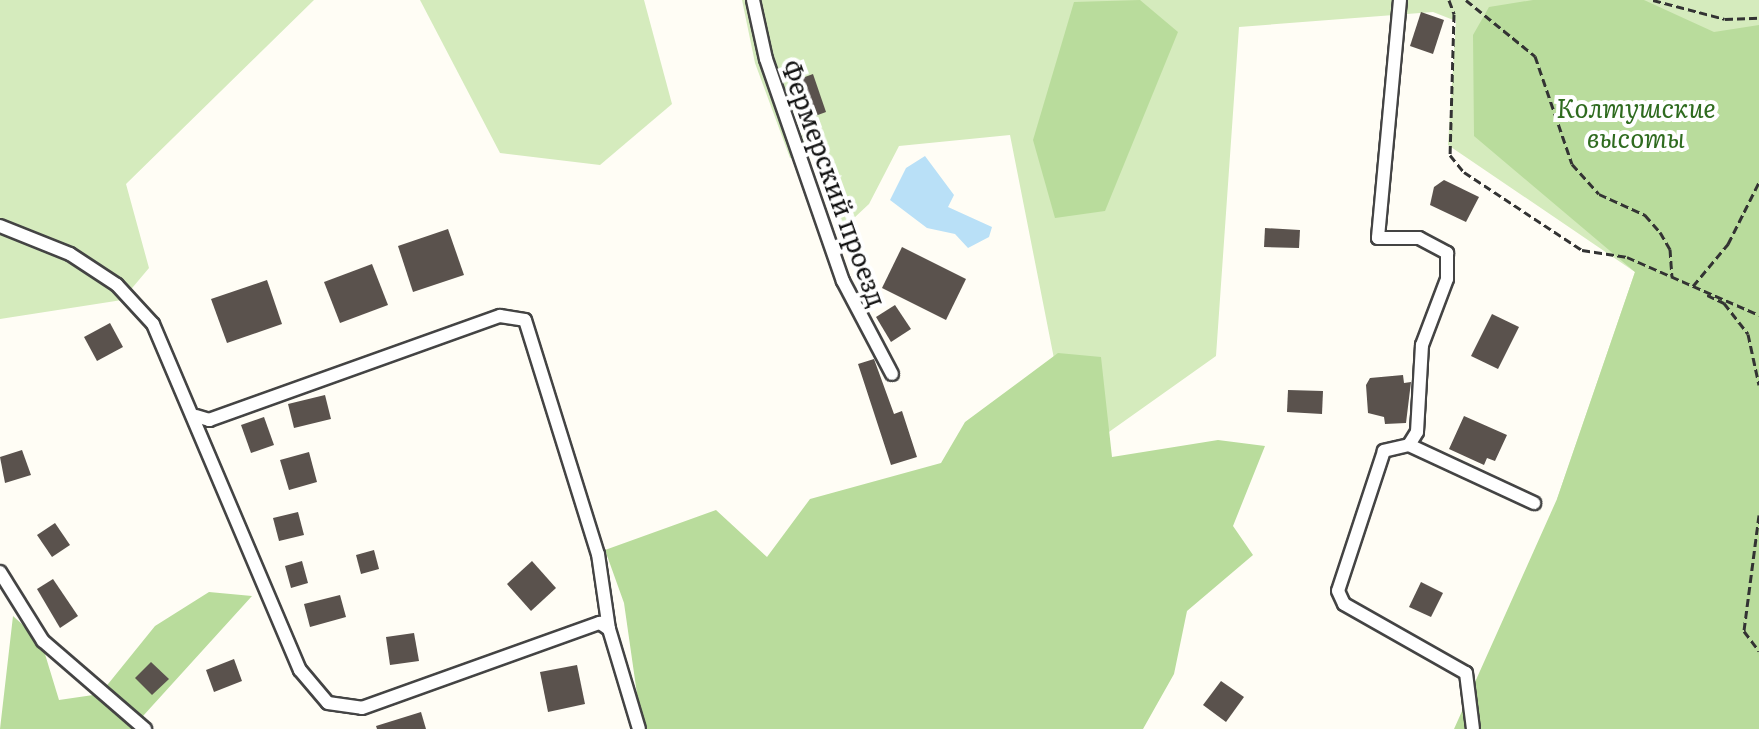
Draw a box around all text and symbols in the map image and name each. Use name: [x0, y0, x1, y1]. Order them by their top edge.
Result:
street label: Фермерский проезд: [776, 55, 894, 311]
park label: Колтушские высоты: [1556, 91, 1716, 152]

